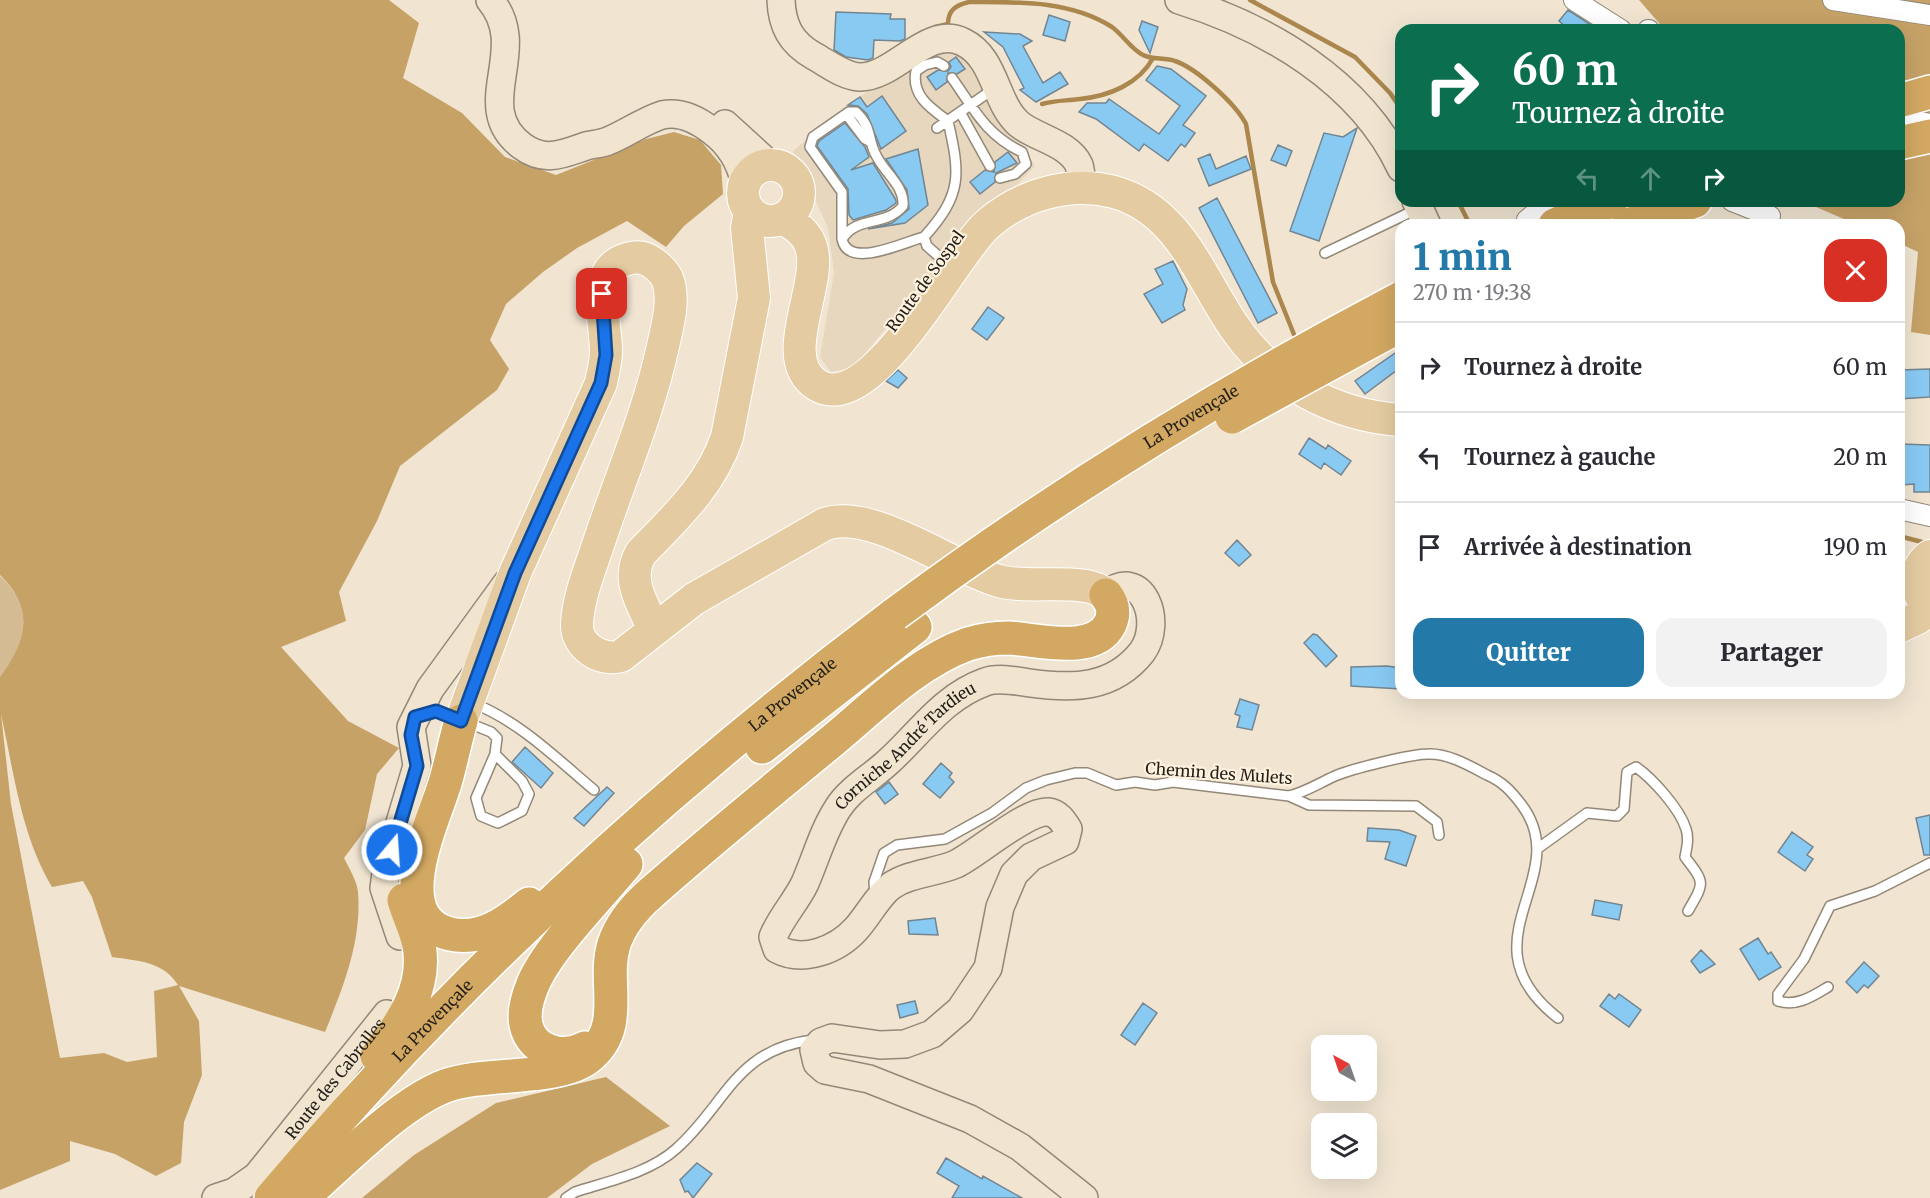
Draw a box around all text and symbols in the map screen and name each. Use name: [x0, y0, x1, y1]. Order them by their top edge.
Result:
text: 60 m: [1512, 44, 1618, 96]
icon: right: [1413, 48, 1491, 126]
text: Tournez à droite: [1512, 96, 1724, 130]
icon: left: [1571, 162, 1604, 195]
icon: ahead: [1634, 162, 1667, 195]
icon: right: [1697, 162, 1730, 195]
street label: Route de Sospel: [881, 226, 969, 336]
text: 1 min: [1413, 235, 1512, 280]
button: close: [1824, 239, 1887, 302]
pin: [576, 268, 627, 319]
icon: arrive: [585, 277, 618, 310]
text: 270 m · 19:38: [1413, 280, 1531, 305]
icon: right: [1413, 351, 1446, 384]
text: Tournez à droite: [1464, 353, 1642, 381]
text: 60 m: [1833, 353, 1887, 381]
street label: La Provençale: [1140, 380, 1242, 453]
icon: left: [1413, 441, 1446, 474]
text: Tournez à gauche: [1464, 443, 1655, 471]
text: 20 m: [1833, 443, 1887, 471]
icon: arrive: [1413, 531, 1446, 564]
text: Arrivée à destination: [1464, 533, 1692, 561]
text: 190 m: [1824, 533, 1887, 561]
button: Quitter: [1413, 618, 1644, 687]
button: Partager: [1656, 618, 1887, 687]
street label: La Provençale: [744, 653, 840, 736]
street label: Corniche André Tardieu: [830, 677, 979, 813]
street label: Chemin des Mulets: [1145, 758, 1293, 788]
position arrow: [360, 818, 424, 882]
street label: La Provençale: [388, 975, 477, 1066]
street label: Route des Cabrolles: [281, 1014, 390, 1143]
north arrow: [1311, 1035, 1377, 1101]
map controls: [1311, 1035, 1377, 1179]
button: layers: [1311, 1113, 1377, 1179]

